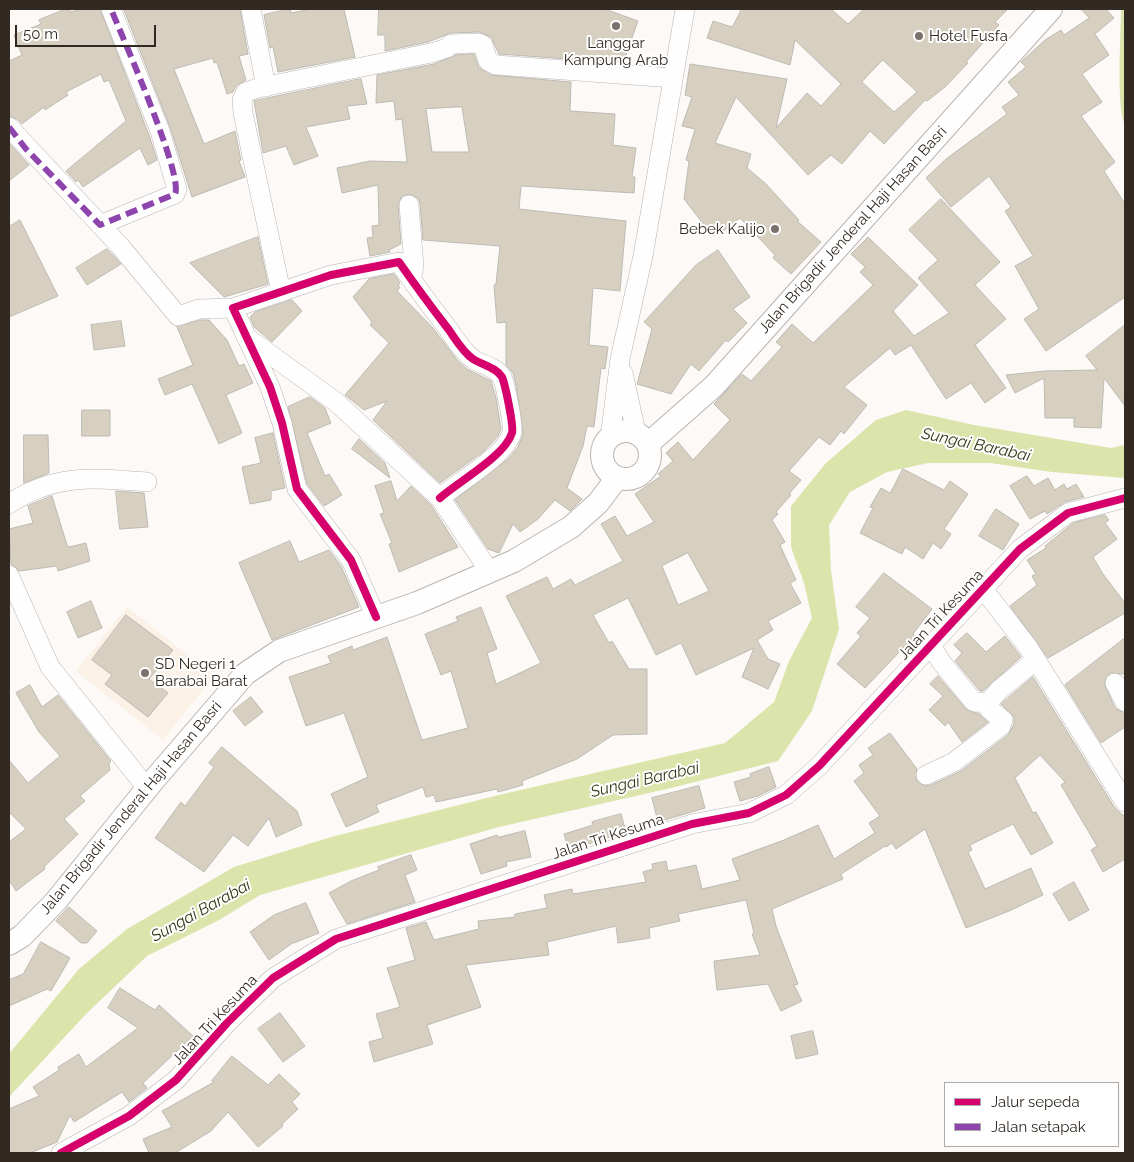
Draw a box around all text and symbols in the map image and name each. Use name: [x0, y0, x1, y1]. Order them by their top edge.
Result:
scale bar: [18, 15, 159, 47]
marker: Langgar Kampung Arab: [610, 20, 622, 32]
text: 50 m: [23, 25, 58, 43]
place label: Hotel Fusfa: [929, 27, 1008, 45]
marker: Hotel Fusfa: [913, 30, 925, 42]
place label: Langgar Kampung Arab: [564, 34, 668, 69]
street label: Jalan Brigadir Jenderal Haji Hasan Basri: [755, 123, 951, 337]
place label: Bebek Kalijo: [679, 220, 765, 238]
marker: Bebek Kalijo: [769, 223, 781, 235]
water label: Sungai Barabai: [920, 424, 1032, 466]
street label: Jalan Tri Kesuma: [895, 566, 987, 664]
place label: SD Negeri 1 Barabai Barat: [155, 655, 248, 690]
marker: SD Negeri 1 Barabai Barat: [139, 667, 151, 679]
street label: Jalan Brigadir Jenderal Haji Hasan Basri: [37, 698, 225, 918]
water label: Sungai Barabai: [589, 758, 701, 802]
street label: Jalan Tri Kesuma: [550, 810, 666, 864]
water label: Sungai Barabai: [148, 876, 254, 946]
street label: Jalan Tri Kesuma: [169, 971, 261, 1069]
legend: [944, 1082, 1119, 1147]
text: Jalur sepeda: [991, 1093, 1080, 1111]
text: Jalan setapak: [991, 1118, 1086, 1136]

